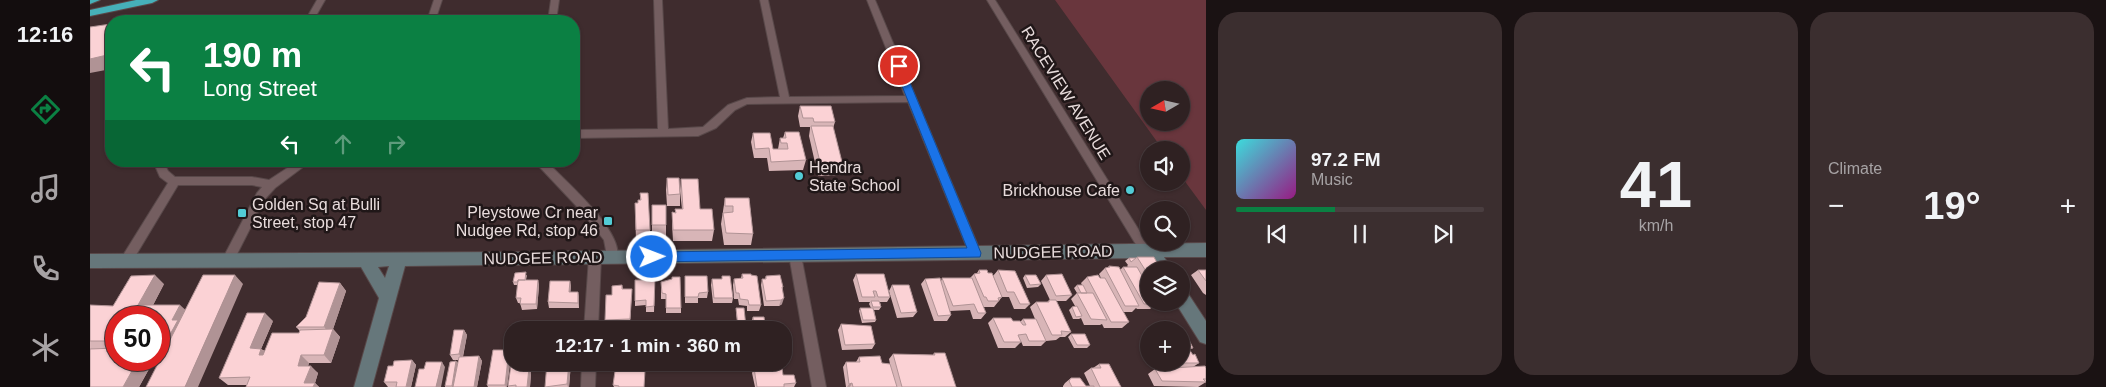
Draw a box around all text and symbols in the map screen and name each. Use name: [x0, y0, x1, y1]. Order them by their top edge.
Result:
text: 12:16: [17, 22, 73, 47]
street label: RACEVIEW AVENUE: [1018, 23, 1114, 163]
icon: left: [120, 35, 185, 100]
text: 190 m: [203, 35, 302, 74]
pin: [878, 45, 920, 87]
icon: arrive: [885, 52, 913, 80]
text: Long Street: [203, 76, 317, 101]
north arrow: [1140, 81, 1190, 131]
map controls: [1140, 81, 1190, 371]
icon: directions: [28, 92, 63, 127]
icon: left: [276, 130, 304, 158]
icon: ahead: [329, 130, 357, 158]
icon: right: [382, 130, 410, 158]
button: sound: [1140, 141, 1190, 191]
text: 41: [1620, 148, 1692, 221]
text: 97.2 FM: [1311, 149, 1381, 170]
place label: Hendra State School: [809, 159, 900, 194]
text: Climate: [1828, 160, 1882, 177]
marker: Hendra State School: [793, 170, 805, 182]
icon: music: [28, 171, 63, 206]
text: Music: [1311, 171, 1353, 188]
place label: Brickhouse Cafe: [1003, 182, 1120, 199]
marker: Brickhouse Cafe: [1124, 184, 1136, 196]
text: 19°: [1923, 185, 1981, 227]
text: −: [1828, 190, 1844, 221]
text: +: [2060, 190, 2076, 221]
place label: Golden Sq at Bulli Street, stop 47: [252, 196, 380, 231]
button: search: [1140, 201, 1190, 251]
place label: Pleystowe Cr near Nudgee Rd, stop 46: [456, 204, 599, 239]
marker: Golden Sq at Bulli Street, stop 47: [236, 207, 248, 219]
marker: Pleystowe Cr near Nudgee Rd, stop 46: [602, 215, 614, 227]
text: km/h: [1639, 217, 1673, 234]
icon: previous: [1263, 220, 1291, 248]
icon: pause: [1346, 220, 1374, 248]
icon: next: [1429, 220, 1457, 248]
position arrow: [625, 230, 677, 282]
street label: NUDGEE ROAD: [993, 242, 1113, 262]
street label: NUDGEE ROAD: [483, 248, 603, 268]
icon: phone: [28, 251, 63, 286]
button: layers: [1140, 261, 1190, 311]
speed limit sign: 50: [105, 306, 170, 371]
button: +: [1140, 321, 1190, 371]
icon: climate: [28, 330, 63, 365]
text: 12:17 · 1 min · 360 m: [555, 335, 741, 356]

